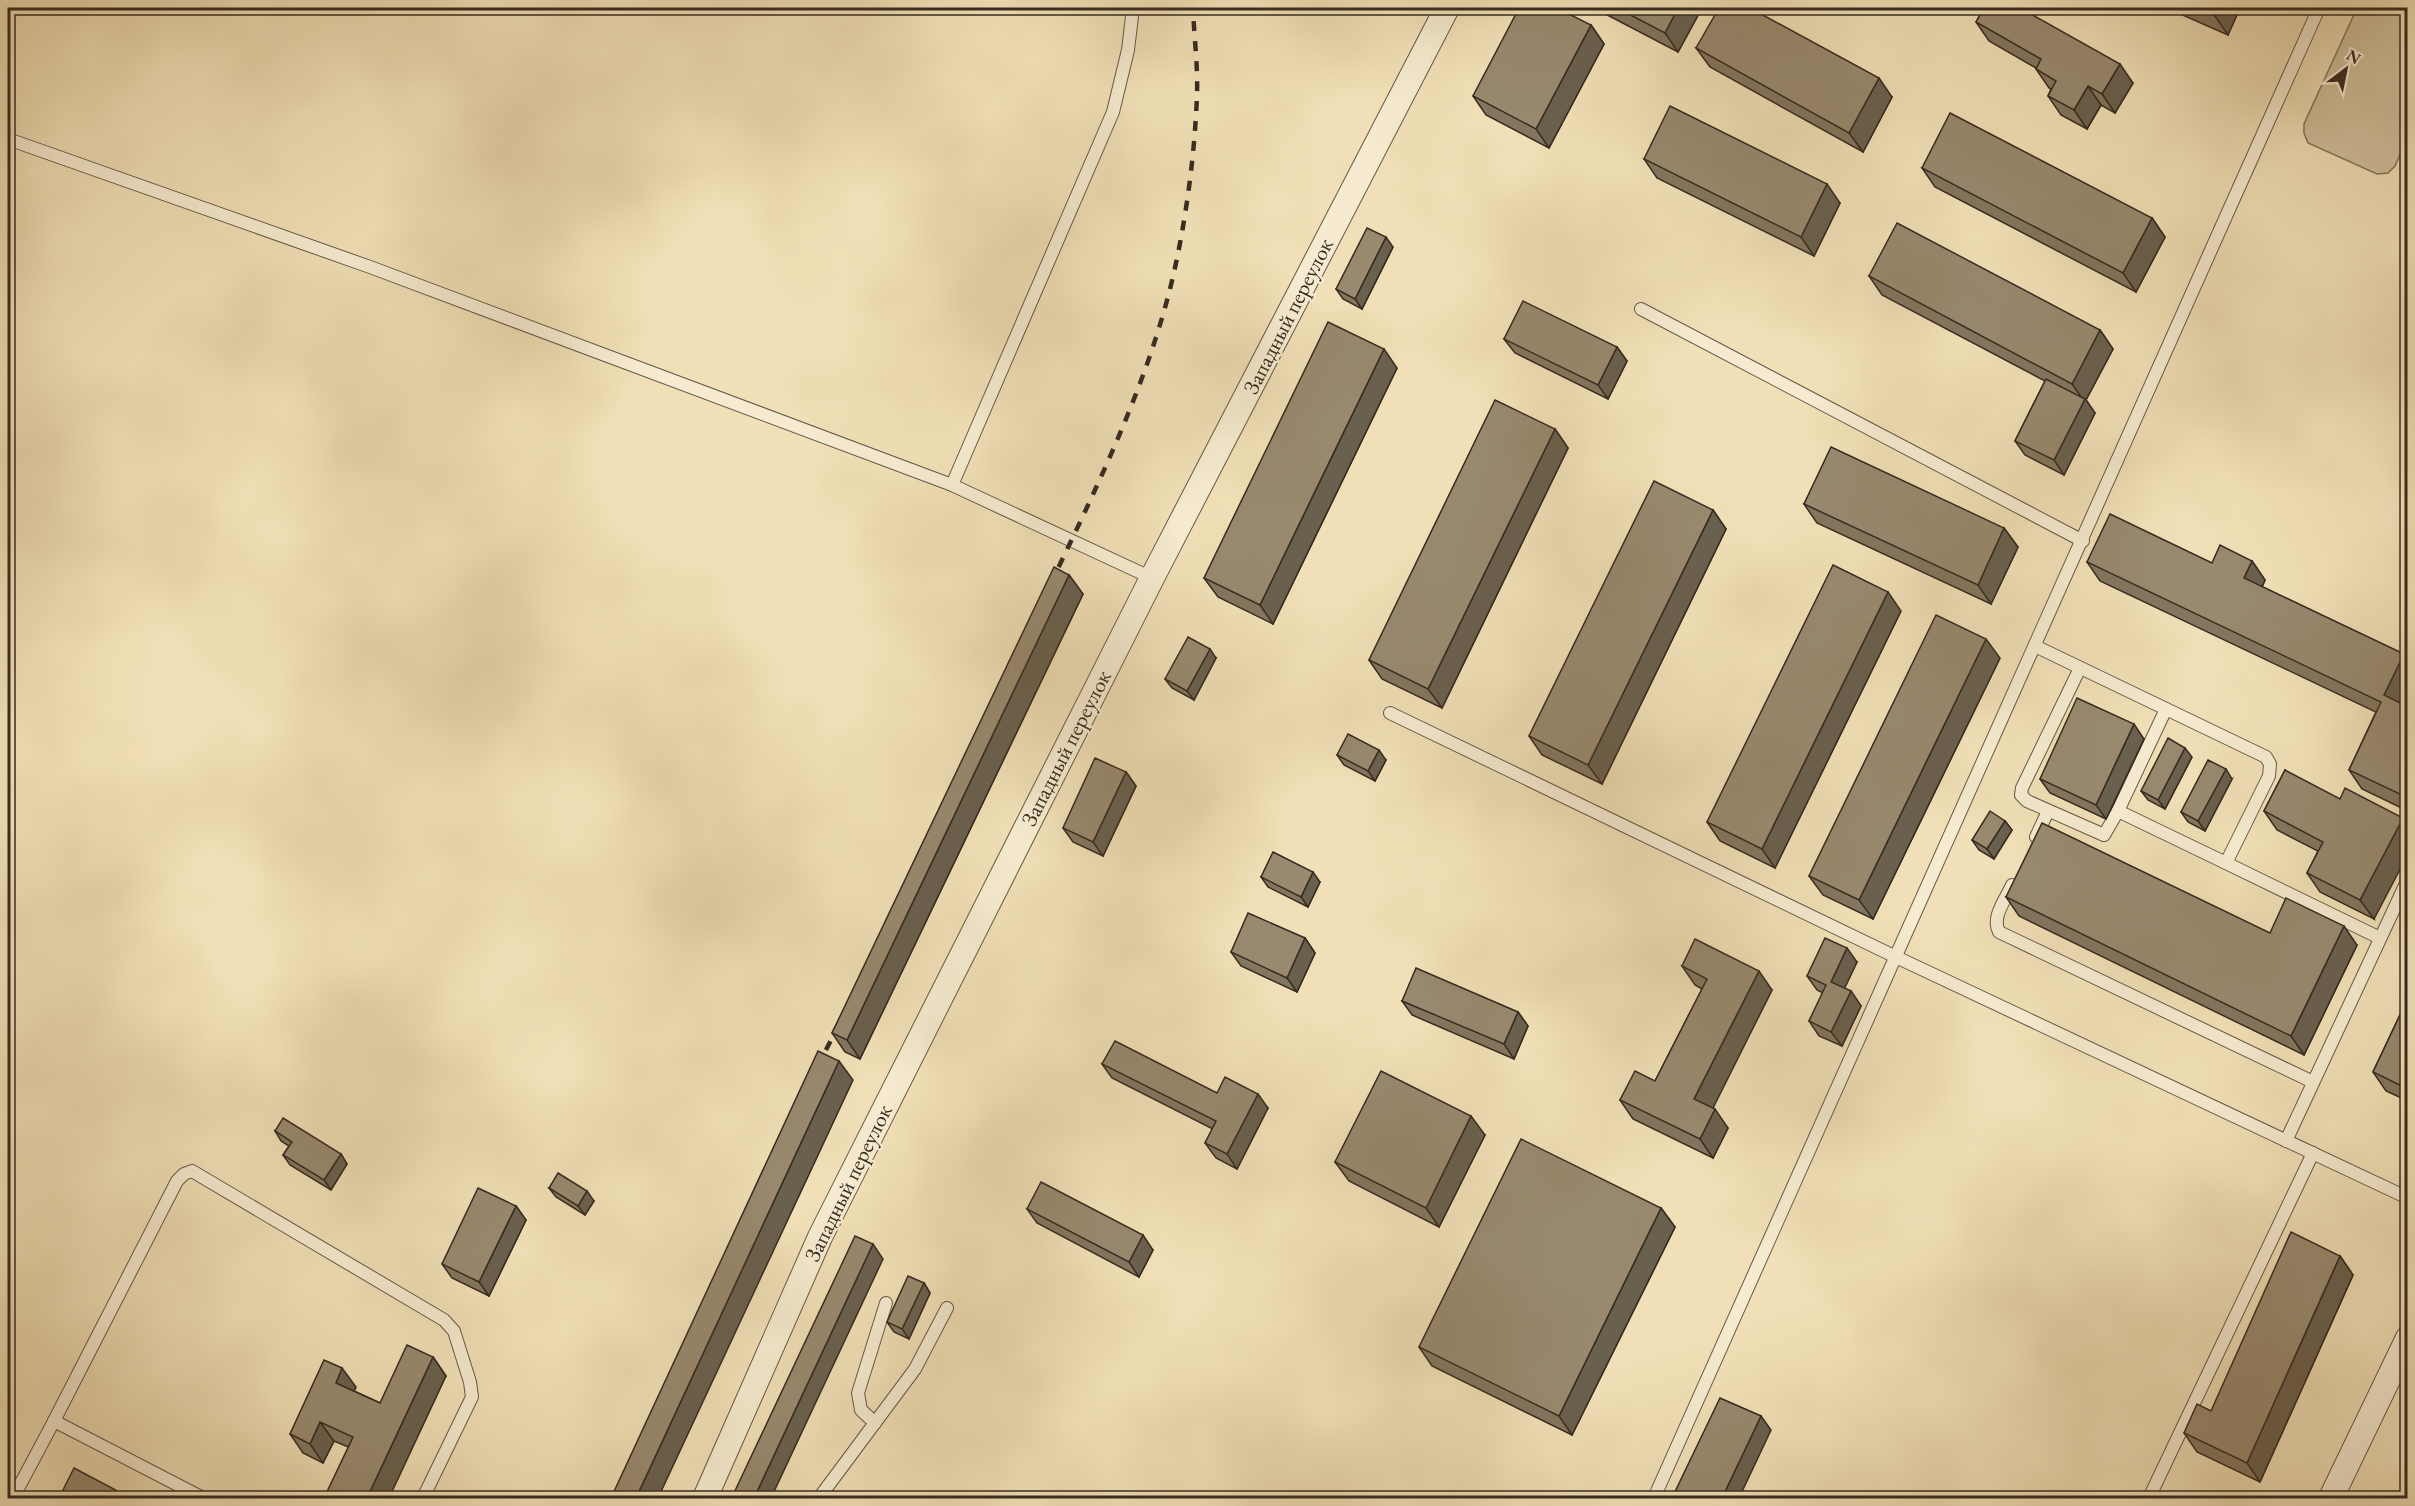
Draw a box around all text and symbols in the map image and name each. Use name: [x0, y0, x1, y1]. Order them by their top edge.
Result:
north arrow: [2316, 39, 2376, 99]
text: N: [2343, 44, 2365, 69]
street label: Западный переулок: [1236, 233, 1340, 399]
street label: Западный переулок: [1014, 665, 1118, 831]
street label: Западный переулок: [797, 1099, 899, 1266]

